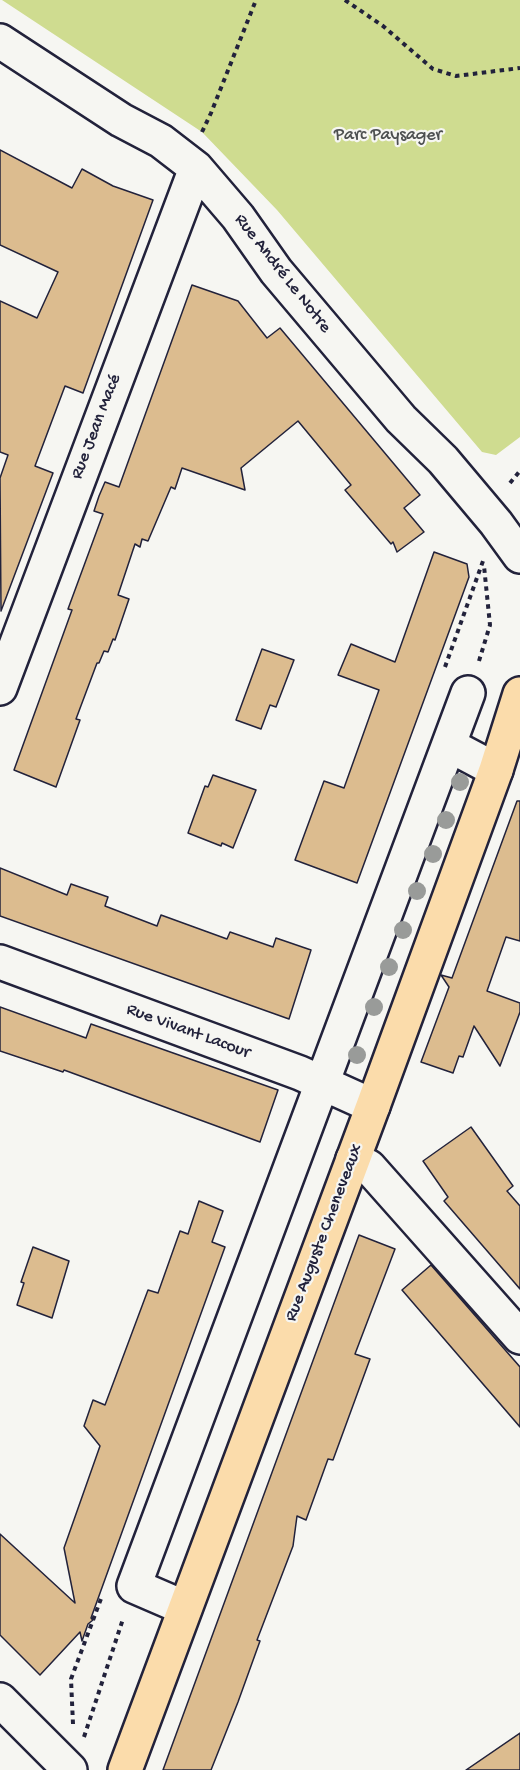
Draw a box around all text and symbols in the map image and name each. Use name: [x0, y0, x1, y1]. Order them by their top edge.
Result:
park label: Parc Paysager: [334, 125, 442, 147]
street label: Rue André Le Notre: [229, 210, 335, 338]
street label: Rue Jean Macé: [67, 371, 127, 483]
street label: Rue Vivant Lacour: [123, 1000, 253, 1064]
street label: Rue Auguste Cheneveaux: [281, 1141, 369, 1325]

